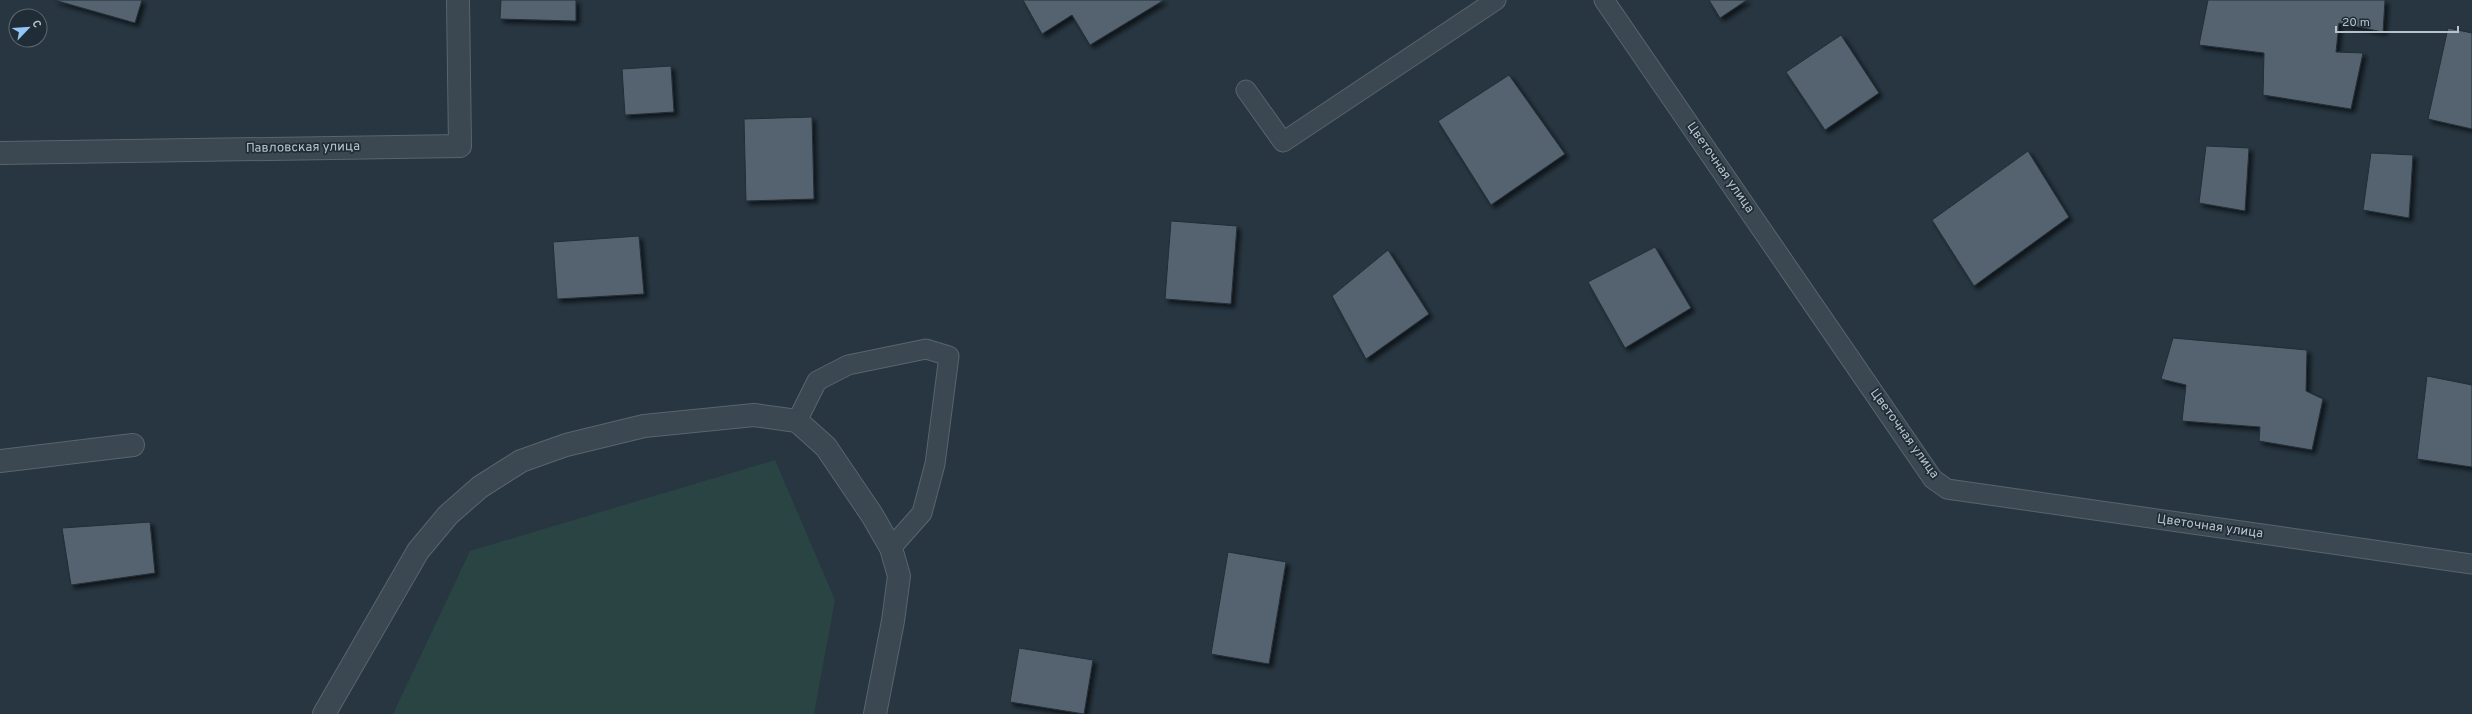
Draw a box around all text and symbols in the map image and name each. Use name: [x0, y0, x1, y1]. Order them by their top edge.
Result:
north arrow: [8, 8, 48, 48]
scale bar: [2336, 8, 2458, 34]
text: 20 m: [2342, 15, 2370, 31]
text: С: [28, 18, 44, 30]
street label: Цветочная улица: [1683, 120, 1757, 216]
street label: Павловская улица: [246, 139, 360, 157]
street label: Цветочная улица: [1866, 386, 1942, 482]
street label: Цветочная улица: [2156, 512, 2264, 542]

